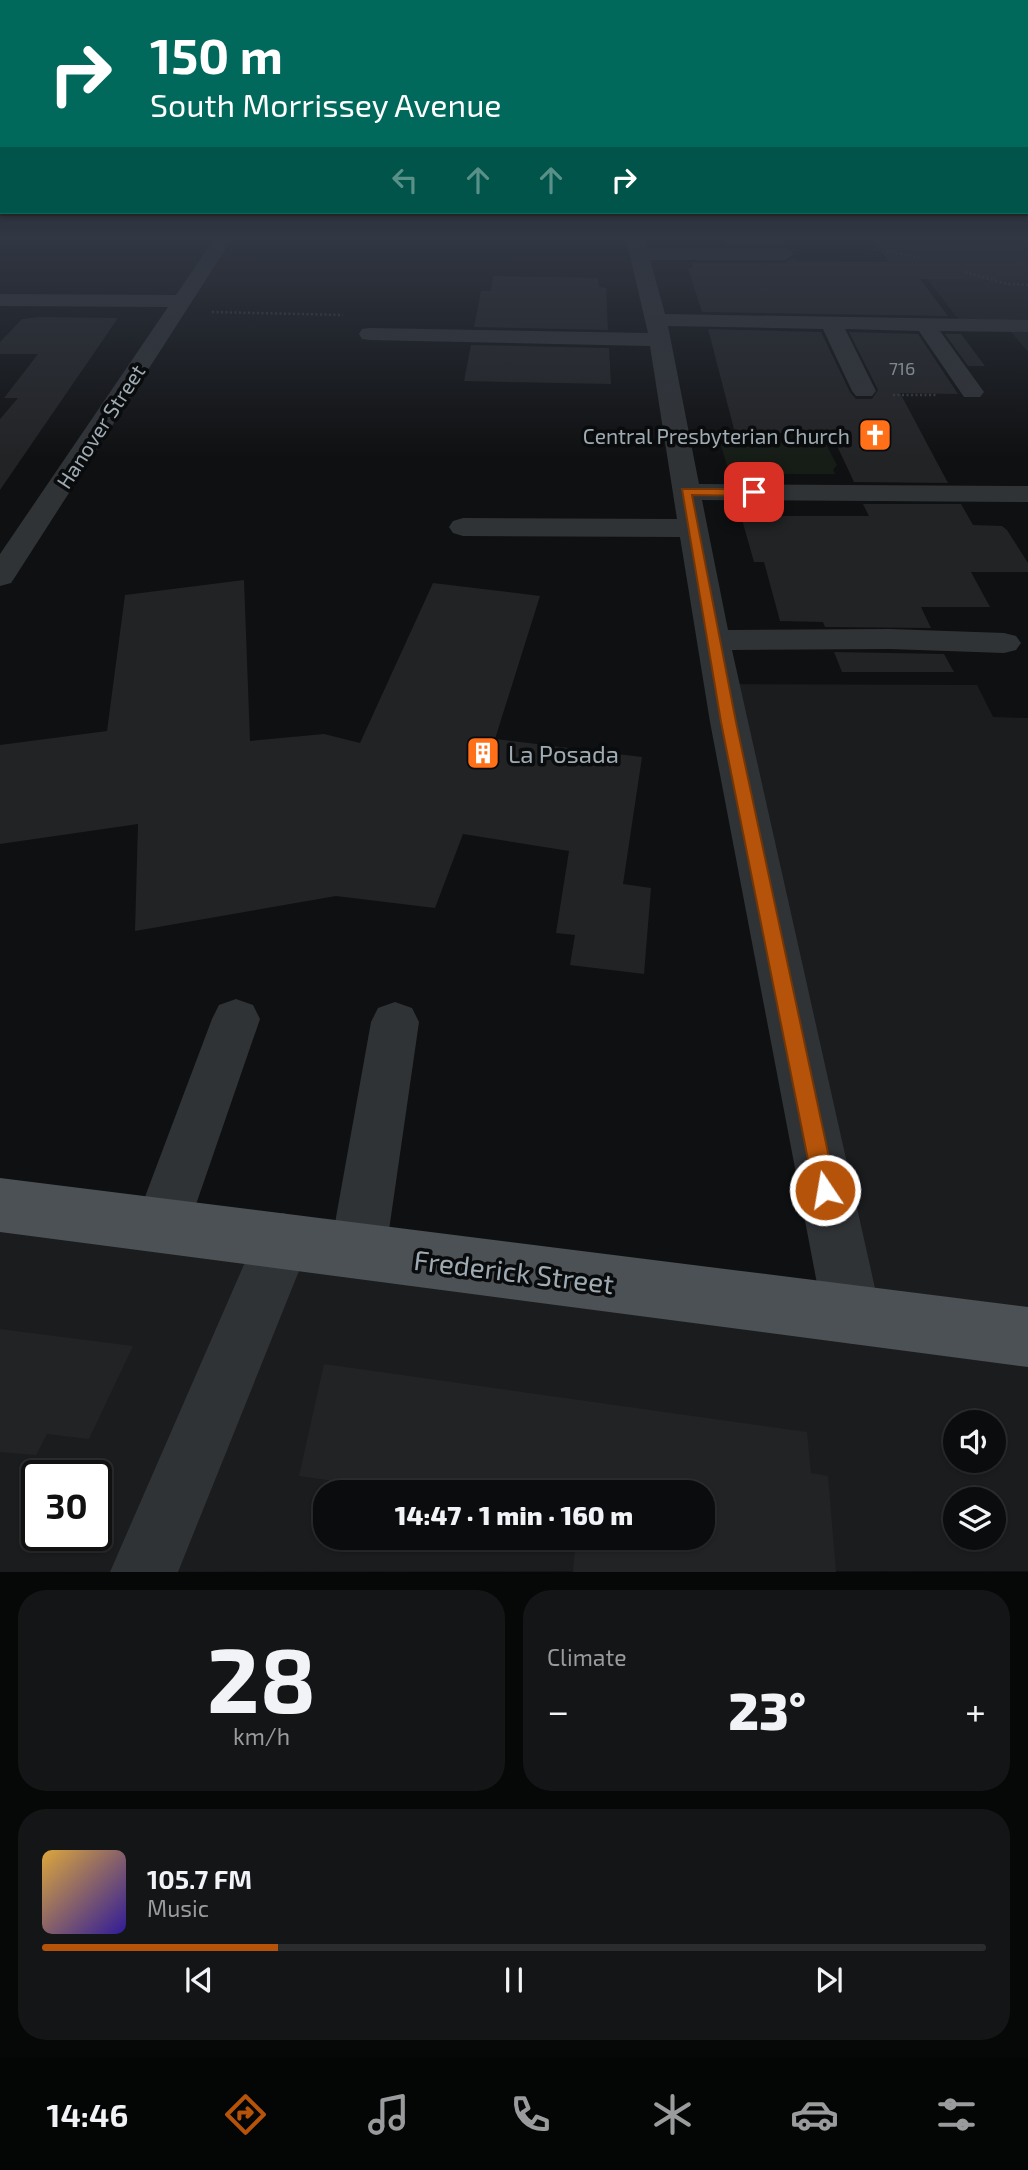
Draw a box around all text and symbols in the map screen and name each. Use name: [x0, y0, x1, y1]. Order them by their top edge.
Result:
text: 150 m: [150, 25, 283, 84]
icon: right: [35, 28, 126, 119]
text: South Morrissey Avenue: [150, 85, 502, 123]
icon: left: [386, 161, 424, 199]
icon: ahead: [459, 161, 497, 199]
icon: ahead: [532, 161, 570, 199]
icon: right: [605, 161, 643, 199]
house number: 716: [889, 357, 915, 379]
street label: Hanover Street: [51, 359, 149, 493]
church icon: Central Presbyterian Church: [856, 416, 894, 454]
place label: Central Presbyterian Church: [583, 423, 850, 448]
pin: [724, 462, 784, 522]
icon: arrive: [735, 473, 773, 511]
building icon: La Posada: [464, 734, 502, 772]
place label: La Posada: [508, 739, 619, 768]
position arrow: [788, 1153, 862, 1227]
street label: Frederick Street: [412, 1242, 616, 1300]
map controls: [943, 1410, 1006, 1550]
button: sound: [943, 1410, 1006, 1473]
speed limit sign: 30: [21, 1460, 112, 1551]
button: layers: [943, 1487, 1006, 1550]
text: 14:47 · 1 min · 160 m: [395, 1499, 633, 1530]
text: 28: [207, 1622, 316, 1731]
text: Climate: [547, 1643, 627, 1671]
text: 23°: [728, 1678, 806, 1740]
text: −: [547, 1687, 569, 1733]
text: +: [965, 1687, 986, 1733]
text: km/h: [233, 1722, 290, 1750]
text: 105.7 FM: [147, 1863, 252, 1894]
text: Music: [147, 1894, 209, 1922]
icon: previous: [180, 1961, 218, 1999]
icon: pause: [495, 1961, 533, 1999]
icon: next: [810, 1961, 848, 1999]
icon: directions: [221, 2090, 270, 2139]
icon: music: [364, 2090, 413, 2139]
icon: phone: [506, 2090, 555, 2139]
icon: climate: [648, 2090, 697, 2139]
icon: car: [790, 2090, 839, 2139]
icon: filters: [932, 2090, 981, 2139]
text: 14:46: [47, 2095, 128, 2133]

